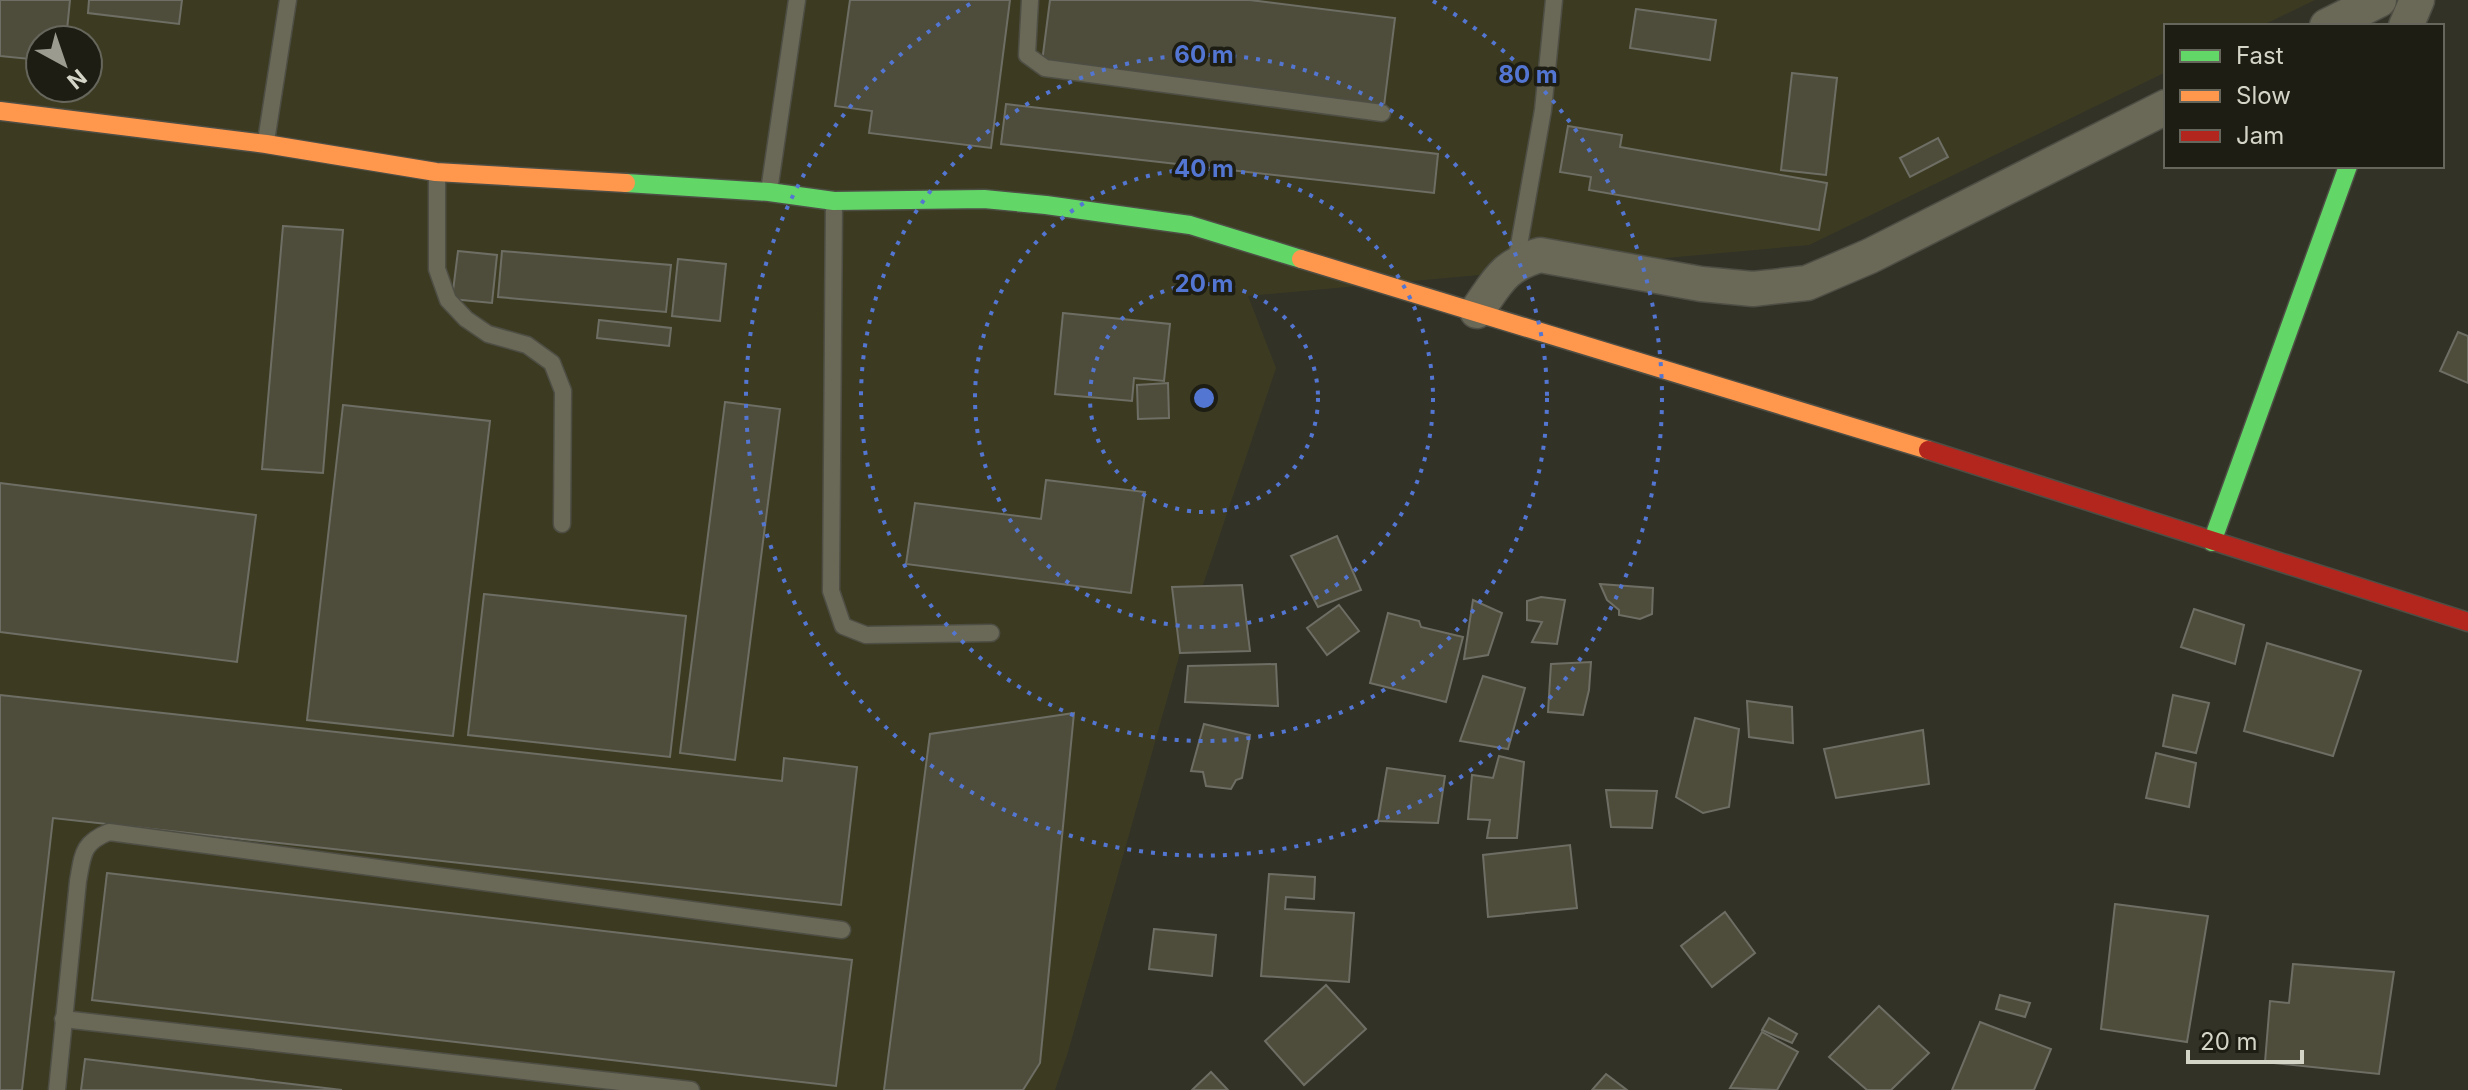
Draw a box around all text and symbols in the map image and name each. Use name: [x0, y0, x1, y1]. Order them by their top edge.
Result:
north arrow: [24, 24, 104, 104]
legend: [2164, 24, 2444, 168]
text: 60 m: [1174, 40, 1234, 69]
text: Fast: [2236, 41, 2284, 70]
text: 80 m: [1498, 60, 1558, 89]
text: N: [62, 64, 92, 95]
text: Slow: [2236, 81, 2291, 110]
text: Jam: [2236, 121, 2284, 150]
text: 40 m: [1174, 154, 1234, 183]
text: 20 m: [1175, 269, 1233, 298]
centre of rings: [1190, 384, 1218, 412]
scale bar: [2188, 1014, 2302, 1064]
text: 20 m: [2200, 1027, 2258, 1056]

